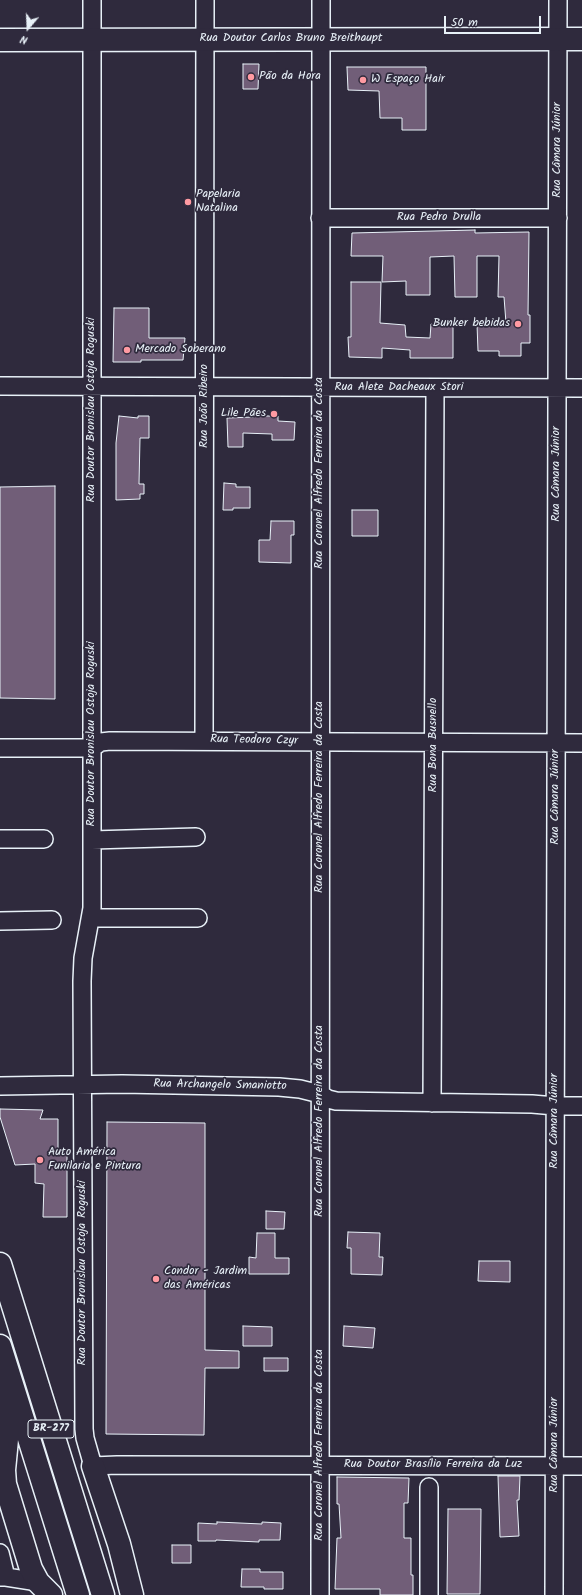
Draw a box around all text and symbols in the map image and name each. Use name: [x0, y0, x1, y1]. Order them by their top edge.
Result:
north arrow: [8, 8, 48, 48]
scale bar: [446, 8, 543, 34]
text: 50 m: [451, 13, 478, 32]
text: N: [18, 30, 30, 49]
street label: Rua Doutor Carlos Bruno Breithaupt: [200, 32, 382, 46]
place label: Pão da Hora: [259, 70, 321, 84]
marker: Pão da Hora: [246, 72, 256, 82]
place label: W Espaço Hair: [371, 73, 445, 87]
marker: W Espaço Hair: [358, 75, 368, 85]
street label: Rua Câmara Júnior: [551, 102, 565, 198]
place label: Papelaria Natalina: [196, 188, 240, 216]
marker: Papelaria Natalina: [183, 197, 193, 207]
street label: Rua Pedro Drulla: [397, 211, 481, 225]
street label: Rua Doutor Bronislau Ostoja Roguski: [85, 317, 99, 503]
place label: Bunker bebidas: [433, 317, 510, 331]
marker: Bunker bebidas: [513, 319, 523, 329]
place label: Mercado Soberano: [135, 343, 226, 357]
marker: Mercado Soberano: [122, 345, 132, 355]
street label: Rua João Ribeiro: [198, 364, 212, 448]
street label: Rua Coronel Alfredo Ferreira da Costa: [313, 377, 327, 569]
street label: Rua Alete Dacheaux Stori: [335, 381, 463, 395]
place label: Lile Pães: [221, 407, 266, 421]
marker: Lile Pães: [269, 409, 279, 419]
street label: Rua Câmara Júnior: [550, 426, 564, 522]
street label: Rua Doutor Bronislau Ostoja Roguski: [85, 641, 99, 827]
street label: Rua Bona Busnello: [427, 698, 441, 792]
street label: Rua Coronel Alfredo Ferreira da Costa: [313, 701, 327, 893]
street label: Rua Teodoro Czyr: [210, 733, 298, 749]
street label: Rua Câmara Júnior: [549, 749, 563, 845]
street label: Rua Coronel Alfredo Ferreira da Costa: [313, 1025, 327, 1217]
street label: Rua Câmara Júnior: [548, 1073, 562, 1169]
street label: Rua Archangelo Smaniotto: [153, 1078, 287, 1094]
place label: Auto América Funilaria e Pintura: [48, 1146, 141, 1174]
marker: Auto América Funilaria e Pintura: [35, 1155, 45, 1165]
street label: Rua Doutor Bronislau Ostoja Roguski: [76, 1180, 90, 1366]
place label: Condor - Jardim das Américas: [164, 1265, 247, 1293]
marker: Condor - Jardim das Américas: [151, 1274, 161, 1284]
street label: Rua Coronel Alfredo Ferreira da Costa: [313, 1349, 327, 1541]
street label: Rua Câmara Júnior: [548, 1397, 562, 1493]
road number: BR-277: [28, 1420, 74, 1438]
street label: Rua Doutor Brasílio Ferreira da Luz: [344, 1458, 522, 1472]

